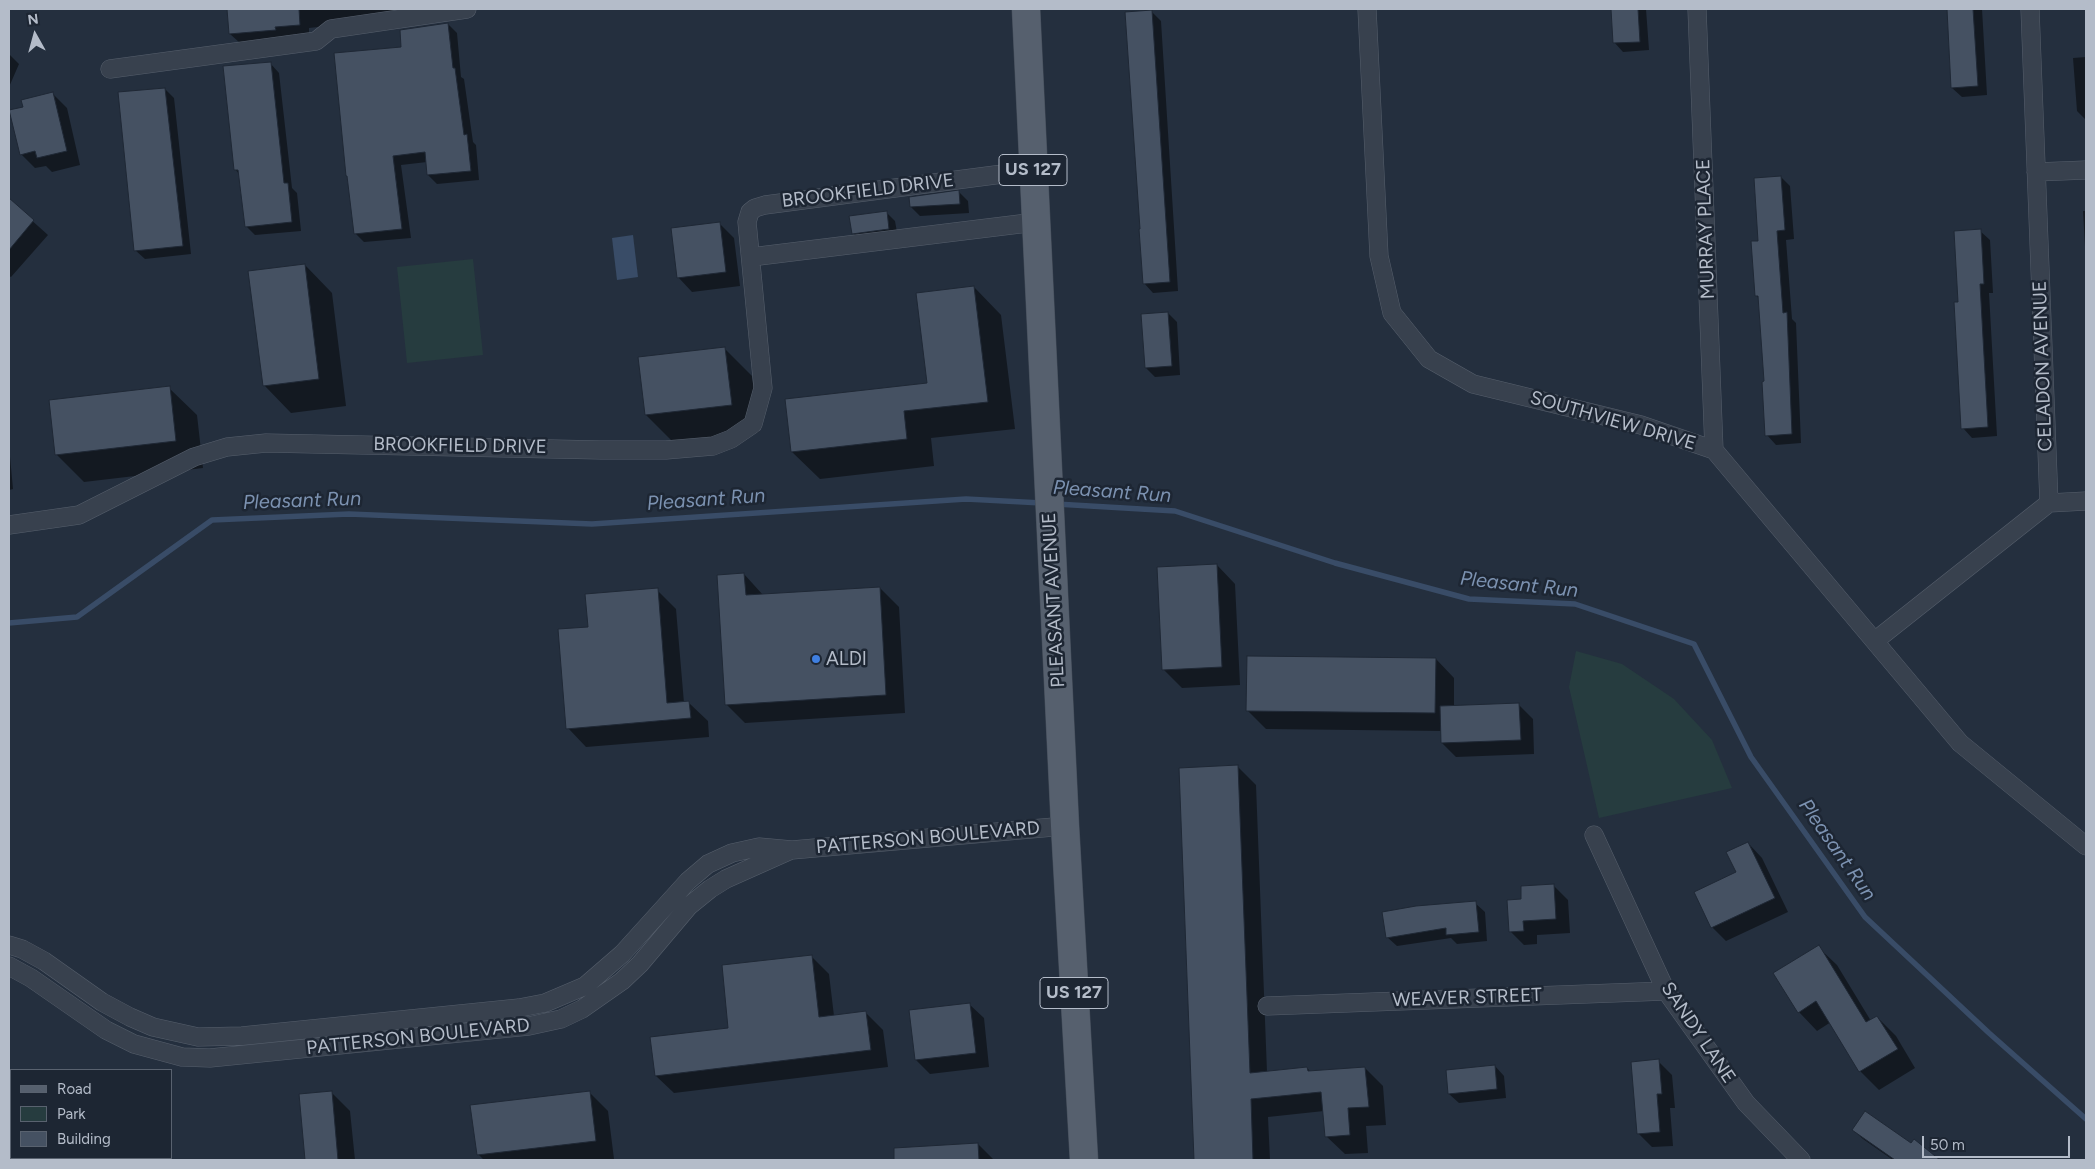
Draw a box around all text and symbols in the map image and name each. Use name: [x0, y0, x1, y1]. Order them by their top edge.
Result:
north arrow: [10, 10, 60, 60]
text: N: [27, 11, 40, 29]
road number: US 127: [999, 154, 1067, 186]
street label: MURRAY PLACE: [1692, 158, 1720, 300]
street label: BROOKFIELD DRIVE: [781, 169, 955, 213]
street label: CELADON AVENUE: [2029, 280, 2057, 452]
street label: SOUTHVIEW DRIVE: [1527, 386, 1699, 456]
street label: BROOKFIELD DRIVE: [373, 433, 547, 459]
water label: Pleasant Run: [1052, 476, 1172, 508]
water label: Pleasant Run: [646, 484, 766, 516]
water label: Pleasant Run: [242, 487, 362, 515]
street label: PLEASANT AVENUE: [1038, 512, 1070, 688]
water label: Pleasant Run: [1459, 567, 1579, 603]
place label: ALDI: [826, 648, 867, 670]
marker: ALDI: [810, 653, 822, 665]
water label: Pleasant Run: [1793, 795, 1881, 905]
street label: PATTERSON BOULEVARD: [815, 817, 1041, 859]
road number: US 127: [1040, 978, 1108, 1008]
street label: SANDY LANE: [1656, 978, 1740, 1088]
street label: WEAVER STREET: [1392, 984, 1542, 1012]
street label: PATTERSON BOULEVARD: [305, 1014, 531, 1060]
legend: [10, 1069, 172, 1159]
text: Road: [57, 1080, 92, 1098]
text: Park: [57, 1105, 86, 1123]
scale bar: [1925, 1126, 2072, 1158]
text: Building: [57, 1130, 111, 1148]
text: 50 m: [1930, 1136, 1965, 1154]

